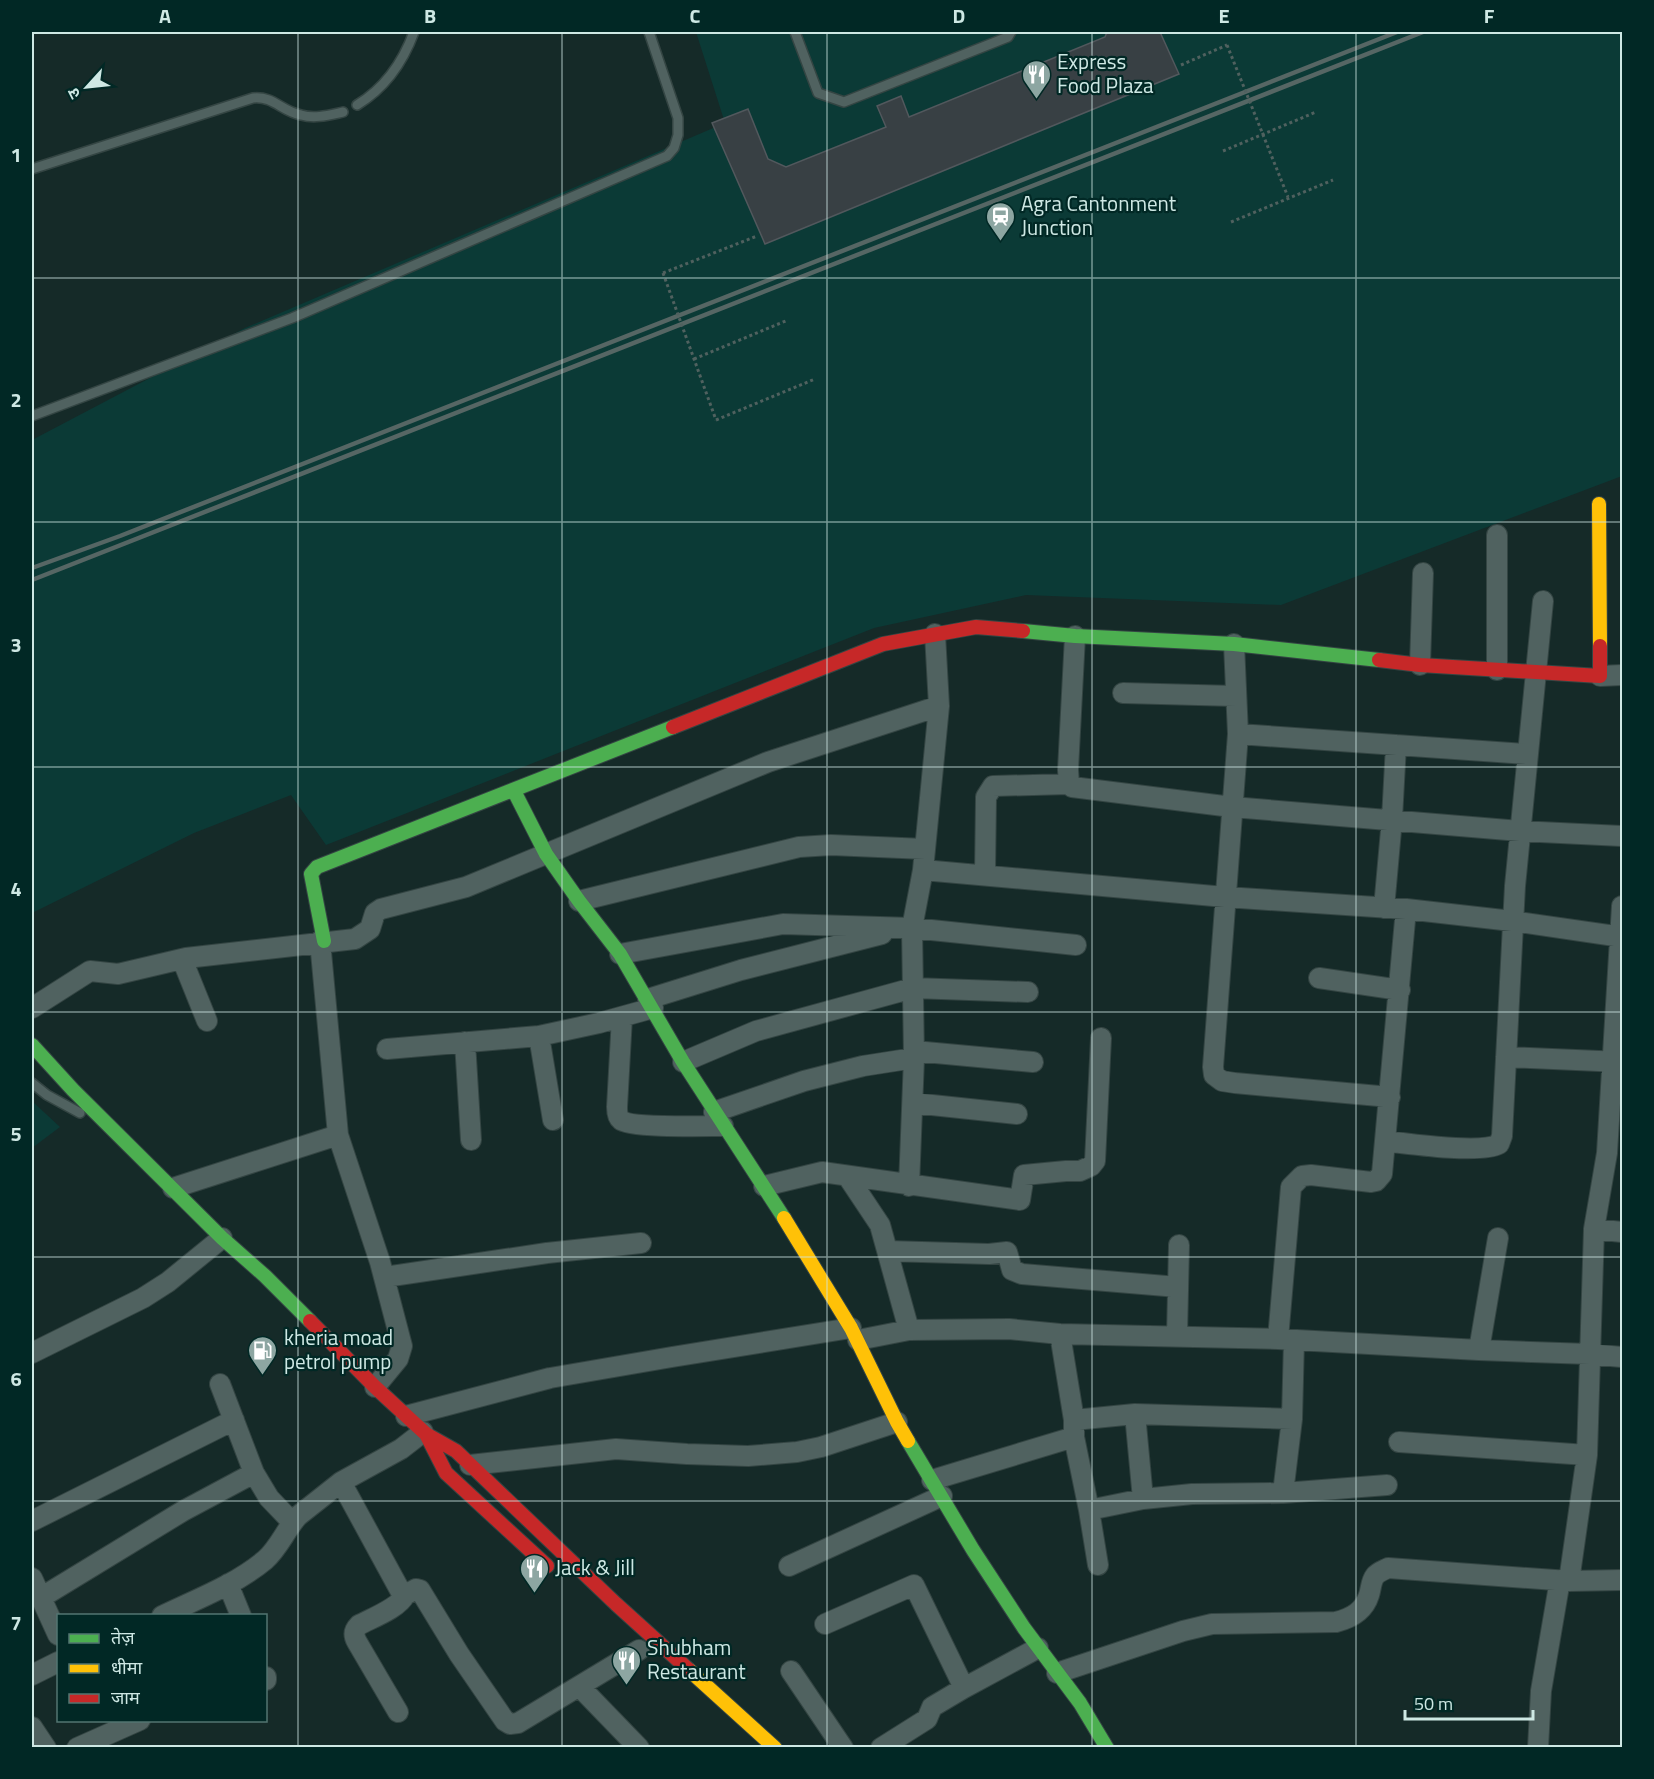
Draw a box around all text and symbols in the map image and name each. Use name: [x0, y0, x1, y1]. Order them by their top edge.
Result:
text: A: [159, 0, 171, 31]
text: B: [424, 0, 436, 31]
text: C: [690, 0, 701, 31]
text: D: [953, 0, 965, 31]
text: E: [1218, 0, 1230, 31]
text: F: [1484, 0, 1495, 31]
place label: Express Food Plaza: [1057, 45, 1154, 101]
north arrow: [57, 57, 117, 117]
restaurant icon: Express Food Plaza: [1020, 58, 1052, 100]
text: उ: [61, 84, 86, 103]
text: 1: [10, 139, 22, 170]
place label: Agra Cantonment Junction: [1021, 187, 1177, 243]
station icon: Agra Cantonment Junction: [984, 200, 1016, 242]
text: 2: [10, 384, 22, 415]
text: 3: [10, 629, 22, 660]
text: 4: [10, 873, 22, 904]
text: 5: [10, 1118, 22, 1149]
place label: kheria moad petrol pump: [284, 1321, 393, 1377]
fuel station icon: kheria moad petrol pump: [247, 1334, 279, 1376]
text: 6: [10, 1363, 22, 1394]
place label: Jack & Jill: [555, 1551, 635, 1583]
restaurant icon: Jack & Jill: [518, 1552, 550, 1594]
text: 7: [10, 1607, 22, 1638]
legend: [57, 1614, 267, 1722]
text: तेज़: [111, 1624, 135, 1651]
place label: Shubham Restaurant: [647, 1631, 746, 1687]
restaurant icon: Shubham Restaurant: [610, 1644, 642, 1686]
text: धीमा: [111, 1654, 142, 1681]
scale bar: [1405, 1683, 1532, 1721]
text: जाम: [111, 1684, 141, 1711]
text: 50 m: [1414, 1690, 1453, 1717]

